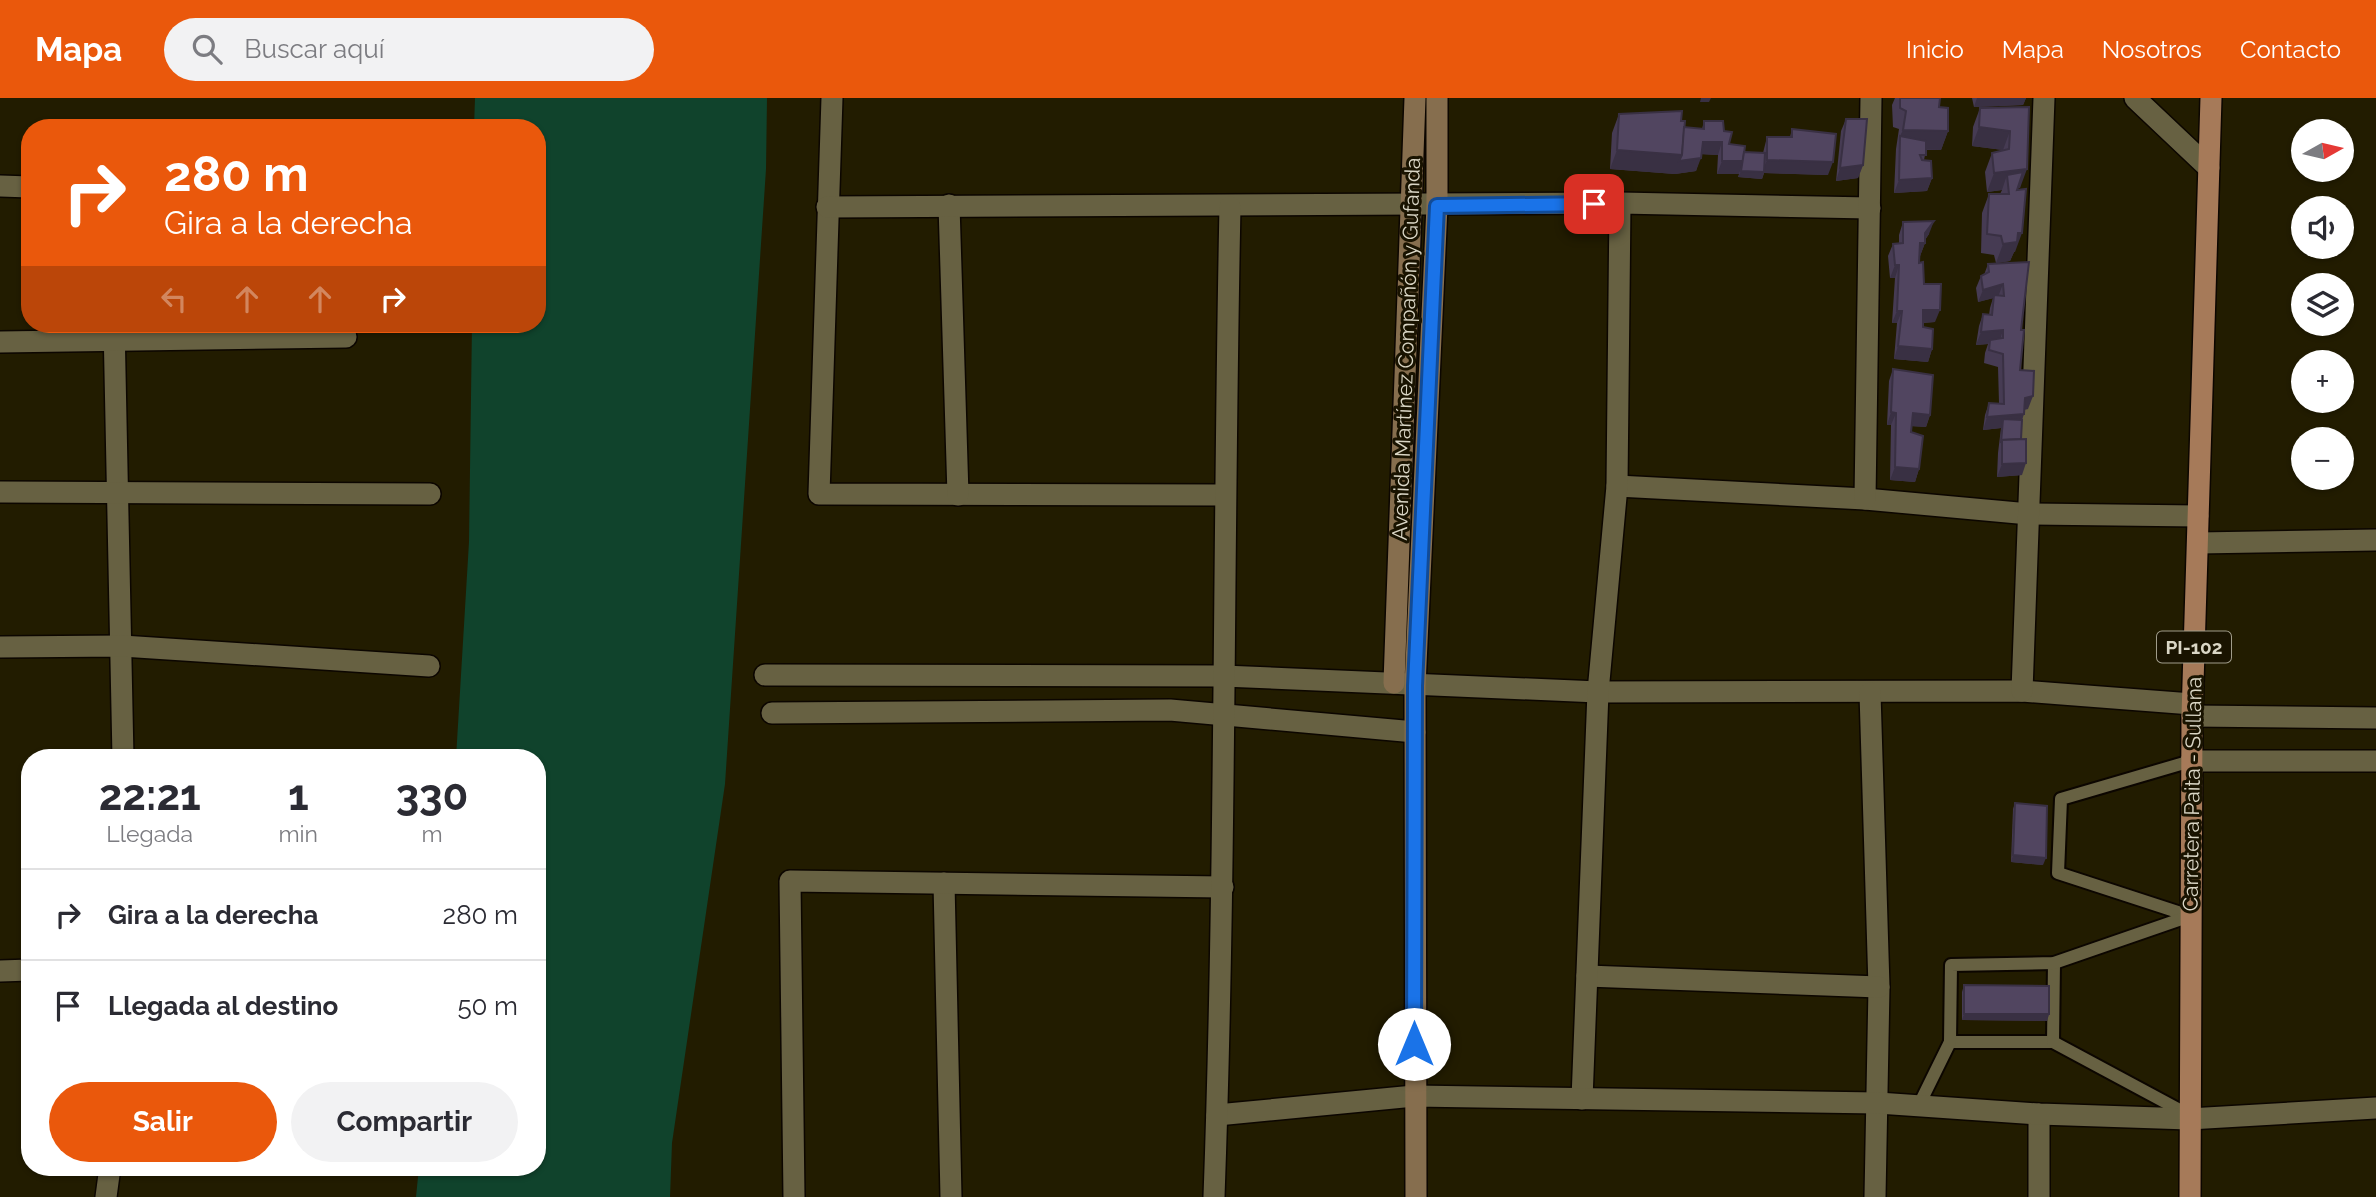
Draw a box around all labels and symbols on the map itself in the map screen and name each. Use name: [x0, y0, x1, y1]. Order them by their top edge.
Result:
north arrow: [2291, 119, 2354, 182]
street label: Avenida Martínez Compañón y Gufanda: [1387, 157, 1425, 541]
pin: [1564, 174, 1624, 234]
road number: PI-102: [2157, 632, 2231, 662]
street label: Carretera Paita - Sullana: [2177, 677, 2207, 911]
position arrow: [1377, 1007, 1451, 1081]

